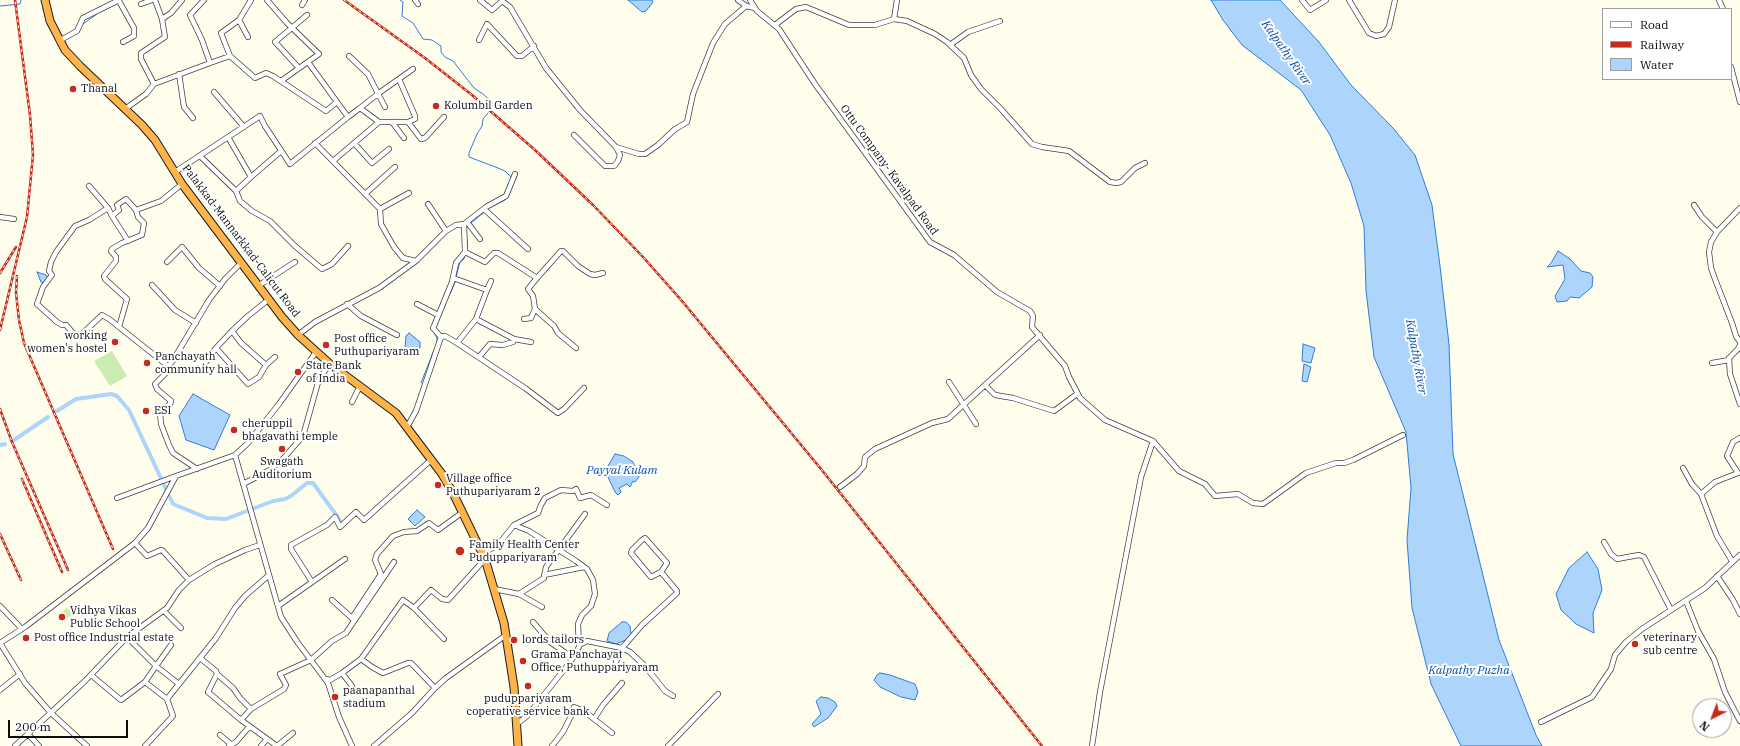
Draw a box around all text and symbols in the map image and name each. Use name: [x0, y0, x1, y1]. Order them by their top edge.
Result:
legend: [1602, 8, 1732, 80]
text: Road: [1640, 17, 1669, 32]
water label: Kalpathy River: [1258, 18, 1314, 88]
text: Railway: [1640, 37, 1684, 52]
text: Water: [1640, 57, 1673, 72]
place label: Thanal: [81, 82, 117, 96]
marker: Thanal: [68, 84, 78, 94]
place label: Kolumbil Garden: [444, 99, 533, 113]
marker: Kolumbil Garden: [431, 101, 441, 111]
street label: Ottu Company- Kavalpad Road: [837, 102, 941, 238]
street label: Palakkad-Mannarkkad-Calicut Road: [179, 162, 303, 320]
water label: Kalpathy River: [1402, 318, 1430, 396]
place label: working women's hostel: [27, 329, 107, 355]
place label: Post office Puthupariyaram: [334, 332, 420, 358]
marker: working women's hostel: [110, 337, 120, 347]
marker: Post office Puthupariyaram: [321, 340, 331, 350]
place label: Panchayath community hall: [155, 350, 237, 376]
marker: Panchayath community hall: [142, 358, 152, 368]
place label: State Bank of India: [306, 359, 361, 385]
marker: State Bank of India: [293, 367, 303, 377]
place label: ESI: [154, 404, 171, 418]
marker: ESI: [141, 406, 151, 416]
place label: cheruppil bhagavathi temple: [242, 417, 338, 443]
marker: cheruppil bhagavathi temple: [229, 425, 239, 435]
marker: Swagath Auditorium: [277, 444, 287, 454]
place label: Swagath Auditorium: [252, 455, 312, 481]
water label: Payyal Kulam: [586, 464, 658, 478]
place label: Village office Puthupariyaram 2: [446, 472, 541, 498]
marker: Village office Puthupariyaram 2: [433, 480, 443, 490]
place label: Family Health Center Puduppariyaram: [469, 538, 579, 564]
marker: Family Health Center Puduppariyaram: [454, 545, 466, 557]
place label: Vidhya Vikas Public School: [70, 604, 140, 630]
marker: Vidhya Vikas Public School: [57, 612, 67, 622]
place label: Post office Industrial estate: [34, 631, 174, 645]
place label: veterinary sub centre: [1643, 631, 1697, 657]
marker: Post office Industrial estate: [21, 633, 31, 643]
place label: lords tailors: [522, 633, 584, 647]
marker: lords tailors: [509, 635, 519, 645]
marker: veterinary sub centre: [1630, 639, 1640, 649]
place label: Grama Panchayat Office, Puthuppariyaram: [531, 648, 659, 674]
marker: Grama Panchayat Office, Puthuppariyaram: [518, 656, 528, 666]
water label: Kalpathy Puzha: [1428, 664, 1510, 678]
marker: puduppariyaram coperative service bank: [523, 681, 533, 691]
place label: paanapanthal stadium: [343, 684, 415, 710]
marker: paanapanthal stadium: [330, 692, 340, 702]
place label: puduppariyaram coperative service bank: [467, 692, 589, 718]
north arrow: [1692, 698, 1732, 738]
scale bar: [10, 712, 130, 738]
text: N: [1697, 718, 1713, 734]
text: 200 m: [15, 719, 51, 734]

